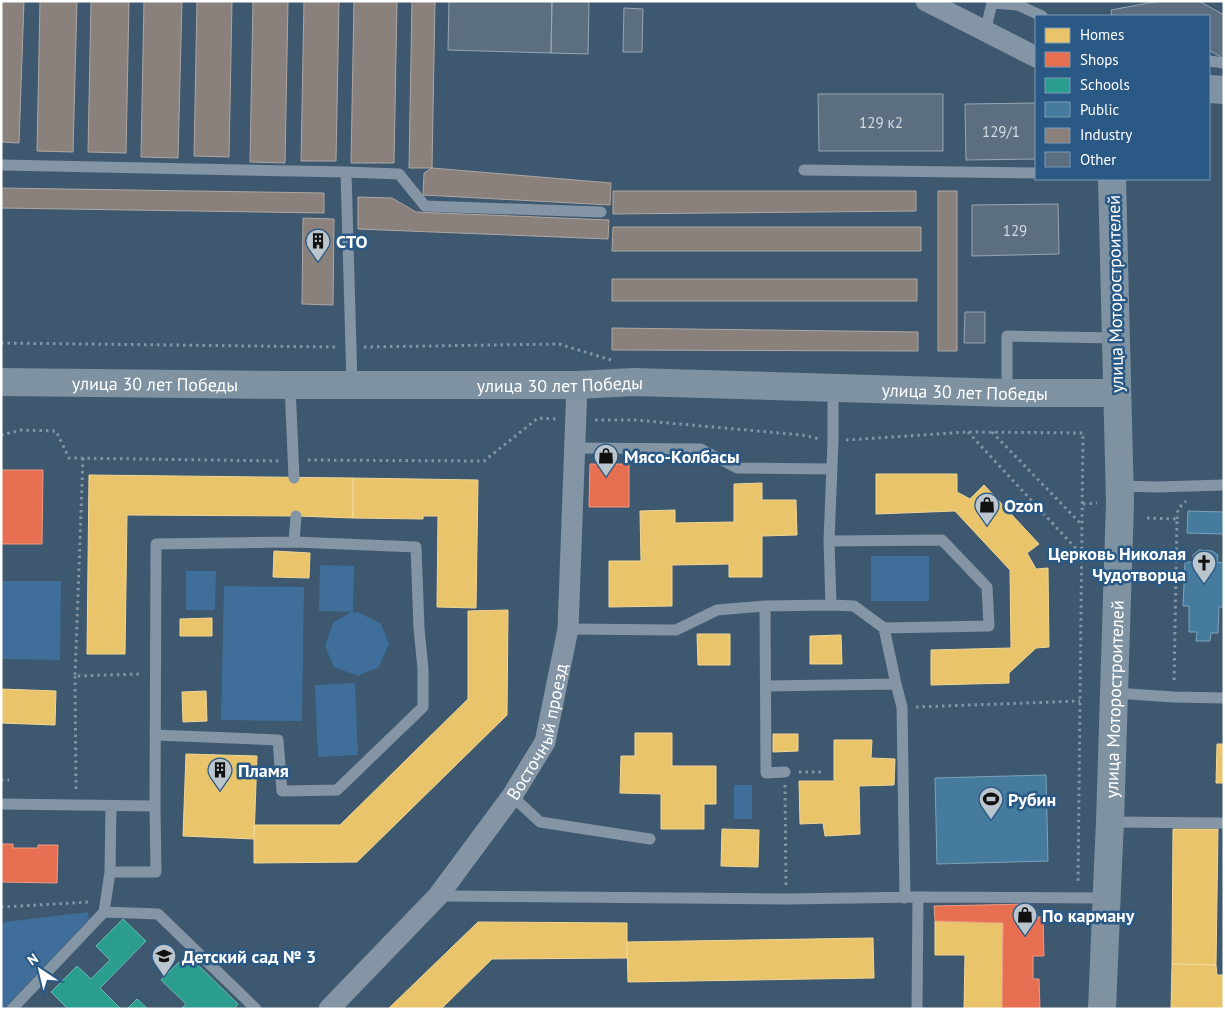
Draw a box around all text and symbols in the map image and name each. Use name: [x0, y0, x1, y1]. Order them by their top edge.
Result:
legend: [1035, 15, 1210, 180]
text: Homes: [1080, 25, 1124, 44]
text: Shops: [1080, 50, 1119, 69]
text: Schools: [1080, 75, 1130, 94]
text: Public: [1080, 100, 1119, 119]
house number: 129 к2: [859, 113, 903, 132]
house number: 129/1: [982, 122, 1020, 141]
text: Industry: [1080, 125, 1132, 144]
text: Other: [1080, 150, 1116, 169]
street label: улица Моторостроителей: [1102, 195, 1128, 393]
house number: 129: [1003, 221, 1027, 240]
building icon: СТО: [305, 228, 331, 262]
place label: СТО: [336, 230, 368, 253]
street label: улица 30 лет Победы: [477, 370, 643, 397]
street label: улица 30 лет Победы: [72, 371, 238, 396]
street label: улица 30 лет Победы: [881, 378, 1048, 405]
shop icon: Мясо-Колбасы: [593, 443, 619, 477]
place label: Мясо-Колбасы: [624, 445, 740, 468]
shop icon: Ozon: [974, 492, 1000, 526]
place label: Ozon: [1004, 494, 1043, 517]
place label: Церковь Николая Чудотворца: [1048, 542, 1186, 586]
church icon: Церковь Николая Чудотворца: [1191, 550, 1217, 584]
street label: улица Моторостроителей: [1099, 600, 1128, 799]
street label: Восточный проезд: [501, 661, 572, 804]
building icon: Пламя: [207, 757, 233, 791]
place label: Пламя: [238, 759, 289, 782]
sports icon: Рубин: [978, 786, 1004, 820]
place label: Рубин: [1008, 788, 1056, 811]
shop icon: По карману: [1012, 902, 1038, 936]
place label: По карману: [1042, 904, 1135, 927]
school or university icon: Детский сад № 3: [151, 943, 177, 977]
north arrow: [15, 945, 65, 995]
place label: Детский сад № 3: [182, 945, 316, 968]
text: N: [24, 949, 41, 969]

